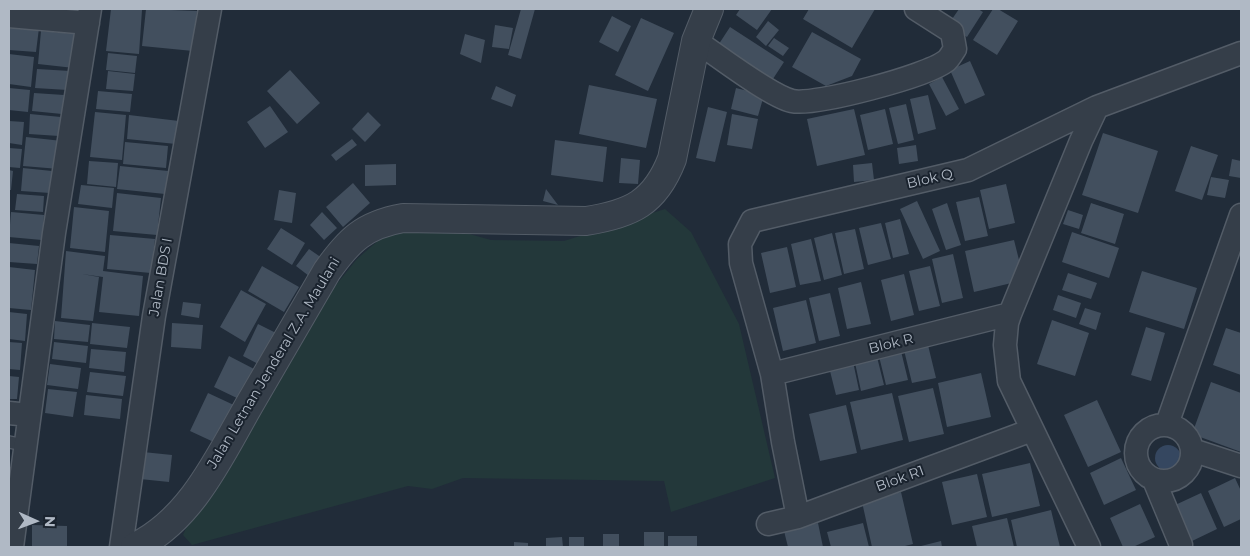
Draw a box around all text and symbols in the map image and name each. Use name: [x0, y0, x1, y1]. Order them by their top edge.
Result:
street label: Blok Q: [905, 166, 955, 192]
street label: Jalan BDS I: [146, 237, 176, 317]
street label: Jalan Letnan Jenderal Z.A. Maulani: [204, 254, 344, 472]
street label: Blok R: [867, 330, 915, 358]
street label: Blok R1: [873, 463, 927, 495]
north arrow: [10, 496, 60, 546]
text: N: [41, 516, 59, 527]

